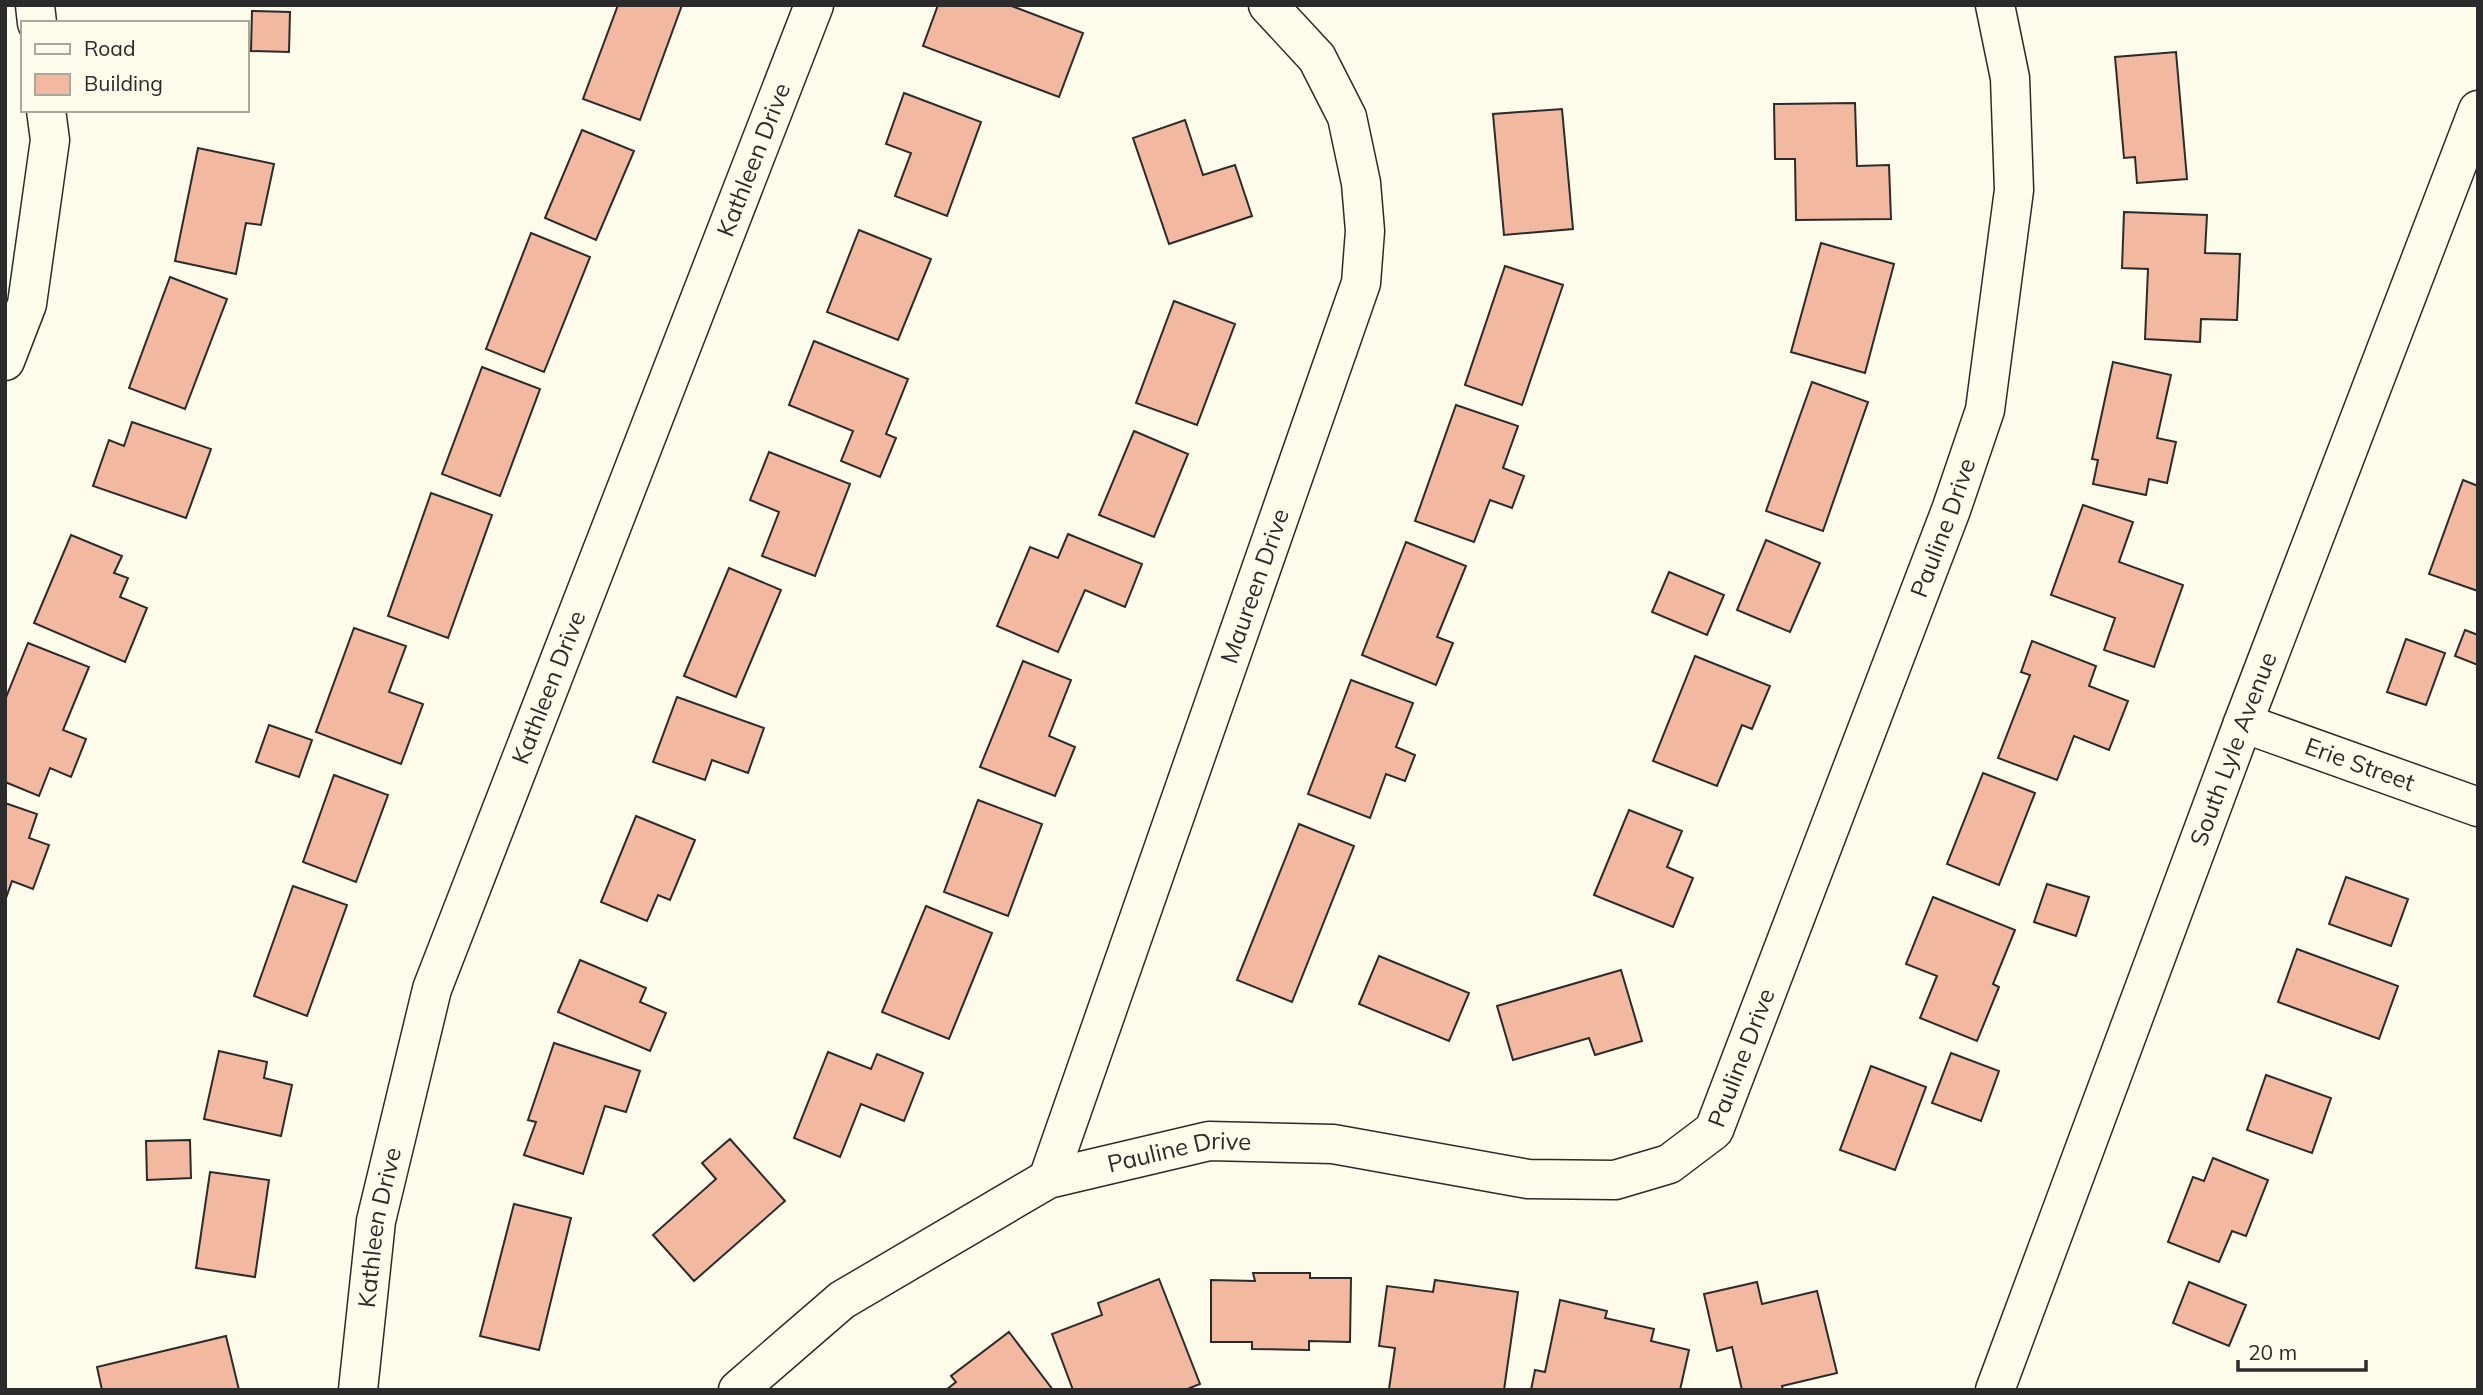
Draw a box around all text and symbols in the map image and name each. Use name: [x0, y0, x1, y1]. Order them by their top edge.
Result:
legend: [21, 21, 248, 112]
text: Road: [84, 35, 135, 61]
text: Building: [84, 70, 163, 96]
street label: Kathleen Drive: [710, 78, 796, 241]
street label: Pauline Drive: [1903, 454, 1982, 601]
street label: Maureen Drive: [1213, 504, 1295, 667]
street label: Kathleen Drive: [505, 606, 591, 768]
street label: South Lyle Avenue: [2183, 647, 2283, 850]
street label: Erie Street: [2301, 730, 2419, 797]
street label: Pauline Drive: [1701, 984, 1781, 1131]
street label: Pauline Drive: [1104, 1125, 1252, 1179]
street label: Kathleen Drive: [351, 1144, 407, 1309]
scale bar: [2238, 1328, 2366, 1372]
text: 20 m: [2248, 1339, 2297, 1365]

